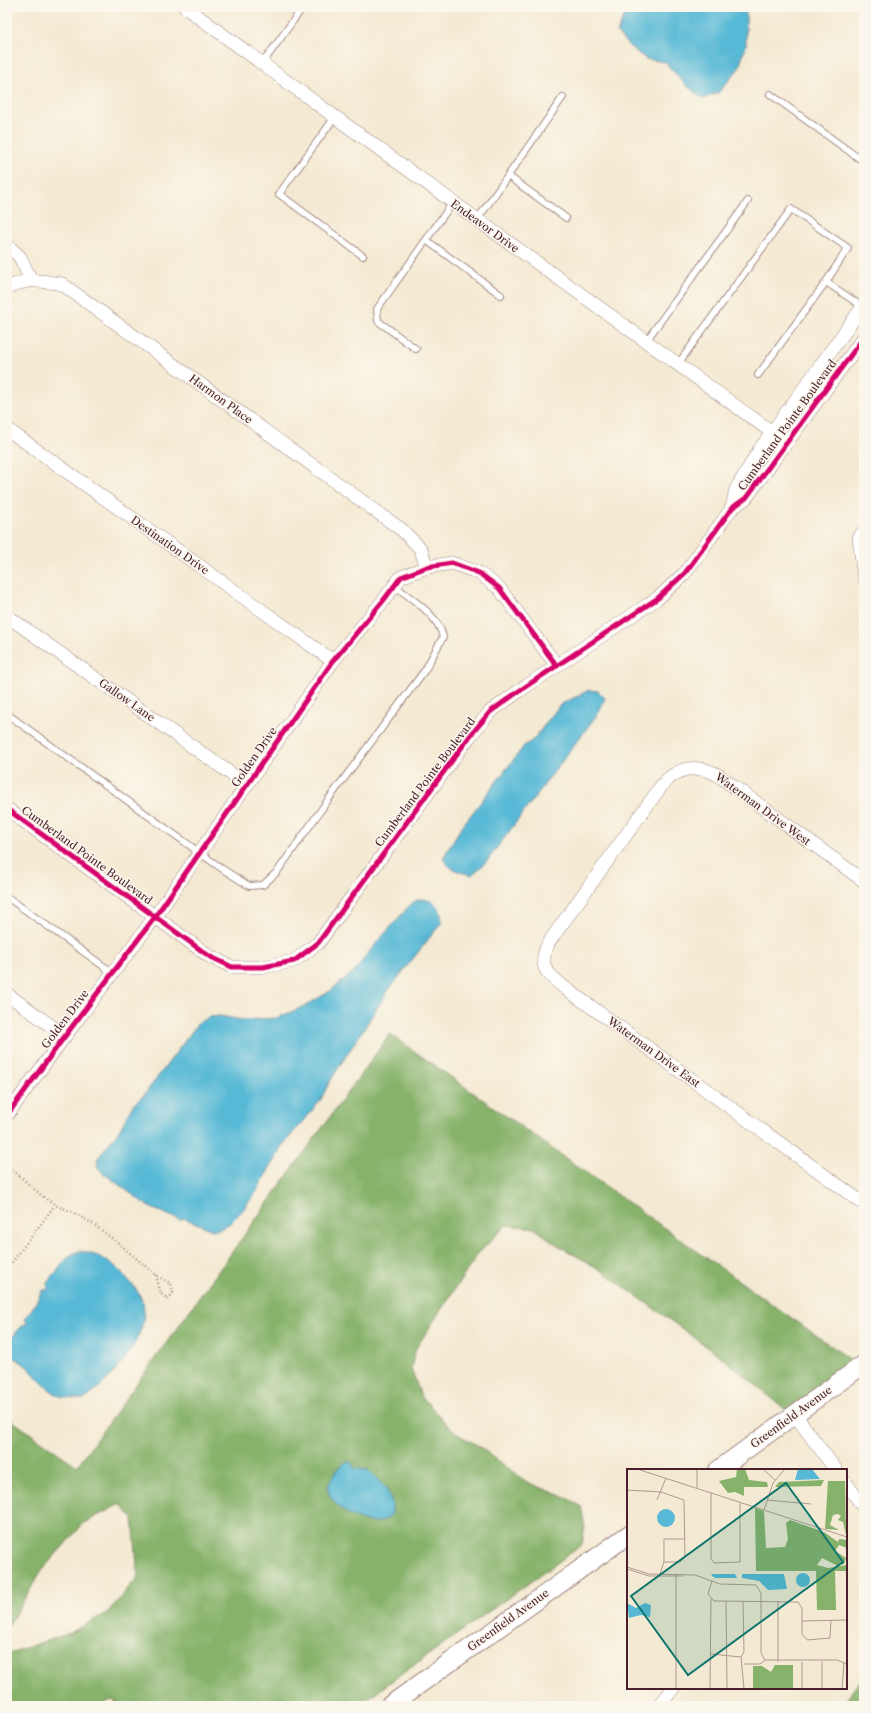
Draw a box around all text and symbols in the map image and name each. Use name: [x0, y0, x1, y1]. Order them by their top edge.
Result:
street label: Endeavor Drive: [448, 196, 522, 256]
street label: Cumberland Pointe Boulevard: [735, 357, 839, 493]
street label: Harmon Place: [187, 371, 255, 427]
street label: Destination Drive: [128, 513, 212, 577]
street label: Gallow Lane: [96, 676, 158, 724]
street label: Cumberland Pointe Boulevard: [372, 714, 478, 850]
street label: Golden Drive: [228, 724, 280, 790]
street label: Waterman Drive West: [712, 769, 813, 848]
street label: Cumberland Pointe Boulevard: [19, 803, 155, 907]
street label: Golden Drive: [38, 987, 92, 1051]
street label: Waterman Drive East: [604, 1013, 703, 1090]
street label: Greenfield Avenue: [748, 1383, 834, 1451]
inset map: [627, 1469, 847, 1689]
street label: Greenfield Avenue: [465, 1586, 551, 1654]

